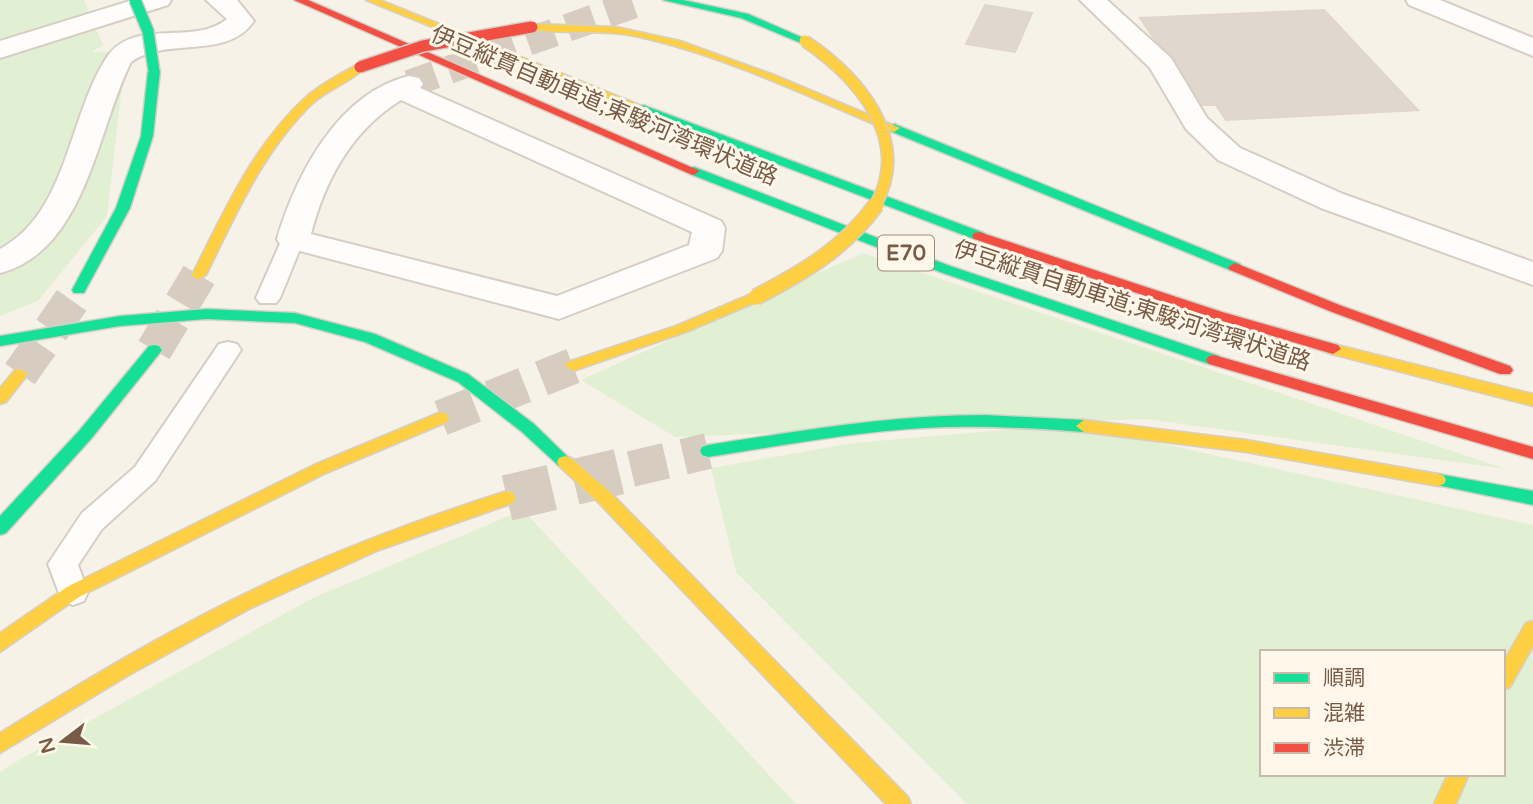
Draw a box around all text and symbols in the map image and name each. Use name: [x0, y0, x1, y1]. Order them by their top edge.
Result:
street label: 伊豆縦貫自動車道;東駿河湾環状道路: [426, 20, 782, 192]
street label: 伊豆縦貫自動車道;東駿河湾環状道路: [950, 235, 1314, 377]
road number: E70: [878, 236, 934, 270]
legend: [1260, 650, 1505, 776]
text: 順調: [1323, 666, 1365, 691]
text: 混雑: [1323, 701, 1365, 726]
north arrow: [28, 706, 98, 776]
text: N: [35, 735, 60, 756]
text: 渋滞: [1323, 736, 1365, 761]

